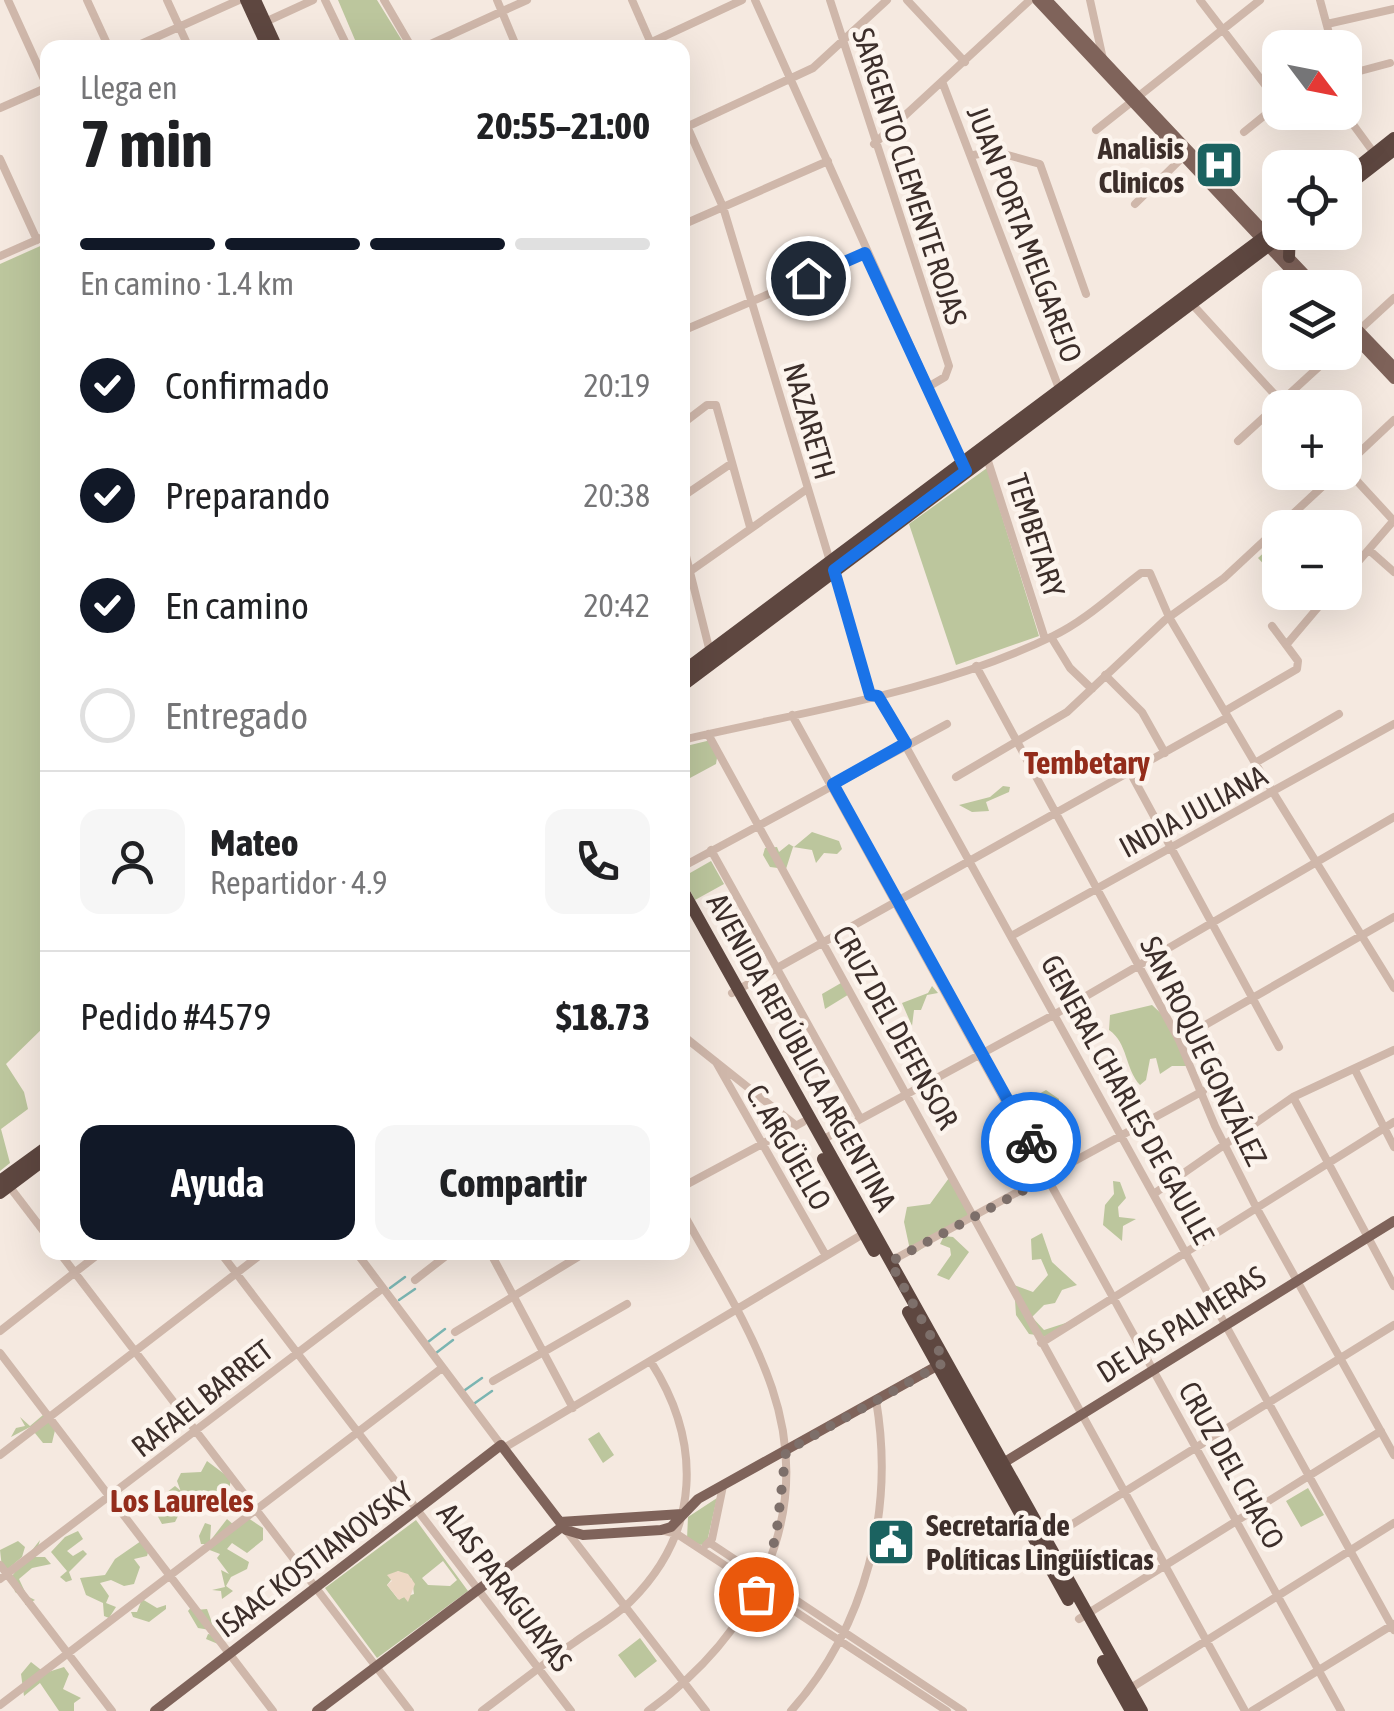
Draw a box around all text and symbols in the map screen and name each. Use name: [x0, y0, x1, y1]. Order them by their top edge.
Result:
street label: SARGENTO CLEMENTE ROJAS: [846, 24, 974, 328]
north arrow: [1262, 30, 1362, 130]
map controls: [1262, 30, 1362, 610]
text: Llega en: [80, 69, 178, 106]
street label: JUAN PORTA MELGAREJO: [961, 101, 1089, 367]
text: 20:55–21:00: [477, 104, 650, 147]
text: 7 min: [80, 106, 213, 181]
place label: Analisis Clinicos: [1097, 131, 1184, 199]
hospital icon: Analisis Clinicos: [1193, 139, 1245, 191]
button: locate: [1262, 150, 1362, 250]
pin: [766, 236, 851, 321]
icon: home: [781, 251, 836, 306]
text: En camino · 1.4 km: [80, 265, 294, 302]
button: layers: [1262, 270, 1362, 370]
icon: check: [80, 358, 135, 413]
street label: NAZARETH: [777, 359, 843, 483]
text: Confirmado: [165, 364, 330, 407]
text: 20:19: [584, 367, 650, 404]
button: +: [1262, 390, 1362, 490]
icon: check: [80, 468, 135, 523]
street label: TEMBETARY: [1000, 469, 1072, 602]
text: Preparando: [165, 474, 330, 517]
text: 20:38: [584, 477, 650, 514]
button: −: [1262, 510, 1362, 610]
icon: check: [80, 578, 135, 633]
text: En camino: [165, 584, 309, 627]
text: 20:42: [584, 587, 650, 624]
text: Entregado: [165, 694, 308, 737]
district label: Tembetary: [1024, 744, 1151, 781]
street label: INDIA JULIANA: [1113, 758, 1273, 864]
button: person: [80, 809, 185, 914]
button: phone: [545, 809, 650, 914]
text: Mateo: [210, 821, 299, 864]
text: Repartidor · 4.9: [210, 864, 387, 901]
street label: AVENIDA REPÚBLICA ARGENTINA: [700, 887, 904, 1217]
street label: CRUZ DEL DEFENSOR: [826, 920, 966, 1134]
street label: SAN ROQUE GONZÁLEZ: [1134, 931, 1274, 1171]
street label: GENERAL CHARLES DE GAULLE: [1035, 949, 1222, 1249]
text: Pedido #4579: [80, 995, 271, 1038]
text: $18.73: [556, 995, 650, 1038]
street label: C. ARGÜELLO: [740, 1078, 838, 1216]
courier: [981, 1092, 1081, 1192]
icon: bike: [1004, 1115, 1059, 1170]
button: Ayuda: [80, 1125, 355, 1240]
button: Compartir: [375, 1125, 650, 1240]
street label: DE LAS PALMERAS: [1091, 1259, 1271, 1389]
street label: RAFAEL BARRET: [125, 1332, 279, 1464]
street label: CRUZ DEL CHACO: [1172, 1376, 1292, 1554]
street label: ISAAC KOSTIANOVSKY: [209, 1474, 419, 1644]
district label: Los Laureles: [110, 1482, 254, 1519]
street label: ALAS PARAGUAYAS: [431, 1496, 579, 1678]
place label: Secretaría de Políticas Lingüísticas: [926, 1508, 1154, 1576]
public building icon: Secretaría de Políticas Lingüísticas: [865, 1516, 917, 1568]
pin: [714, 1552, 799, 1637]
icon: bag: [729, 1567, 784, 1622]

